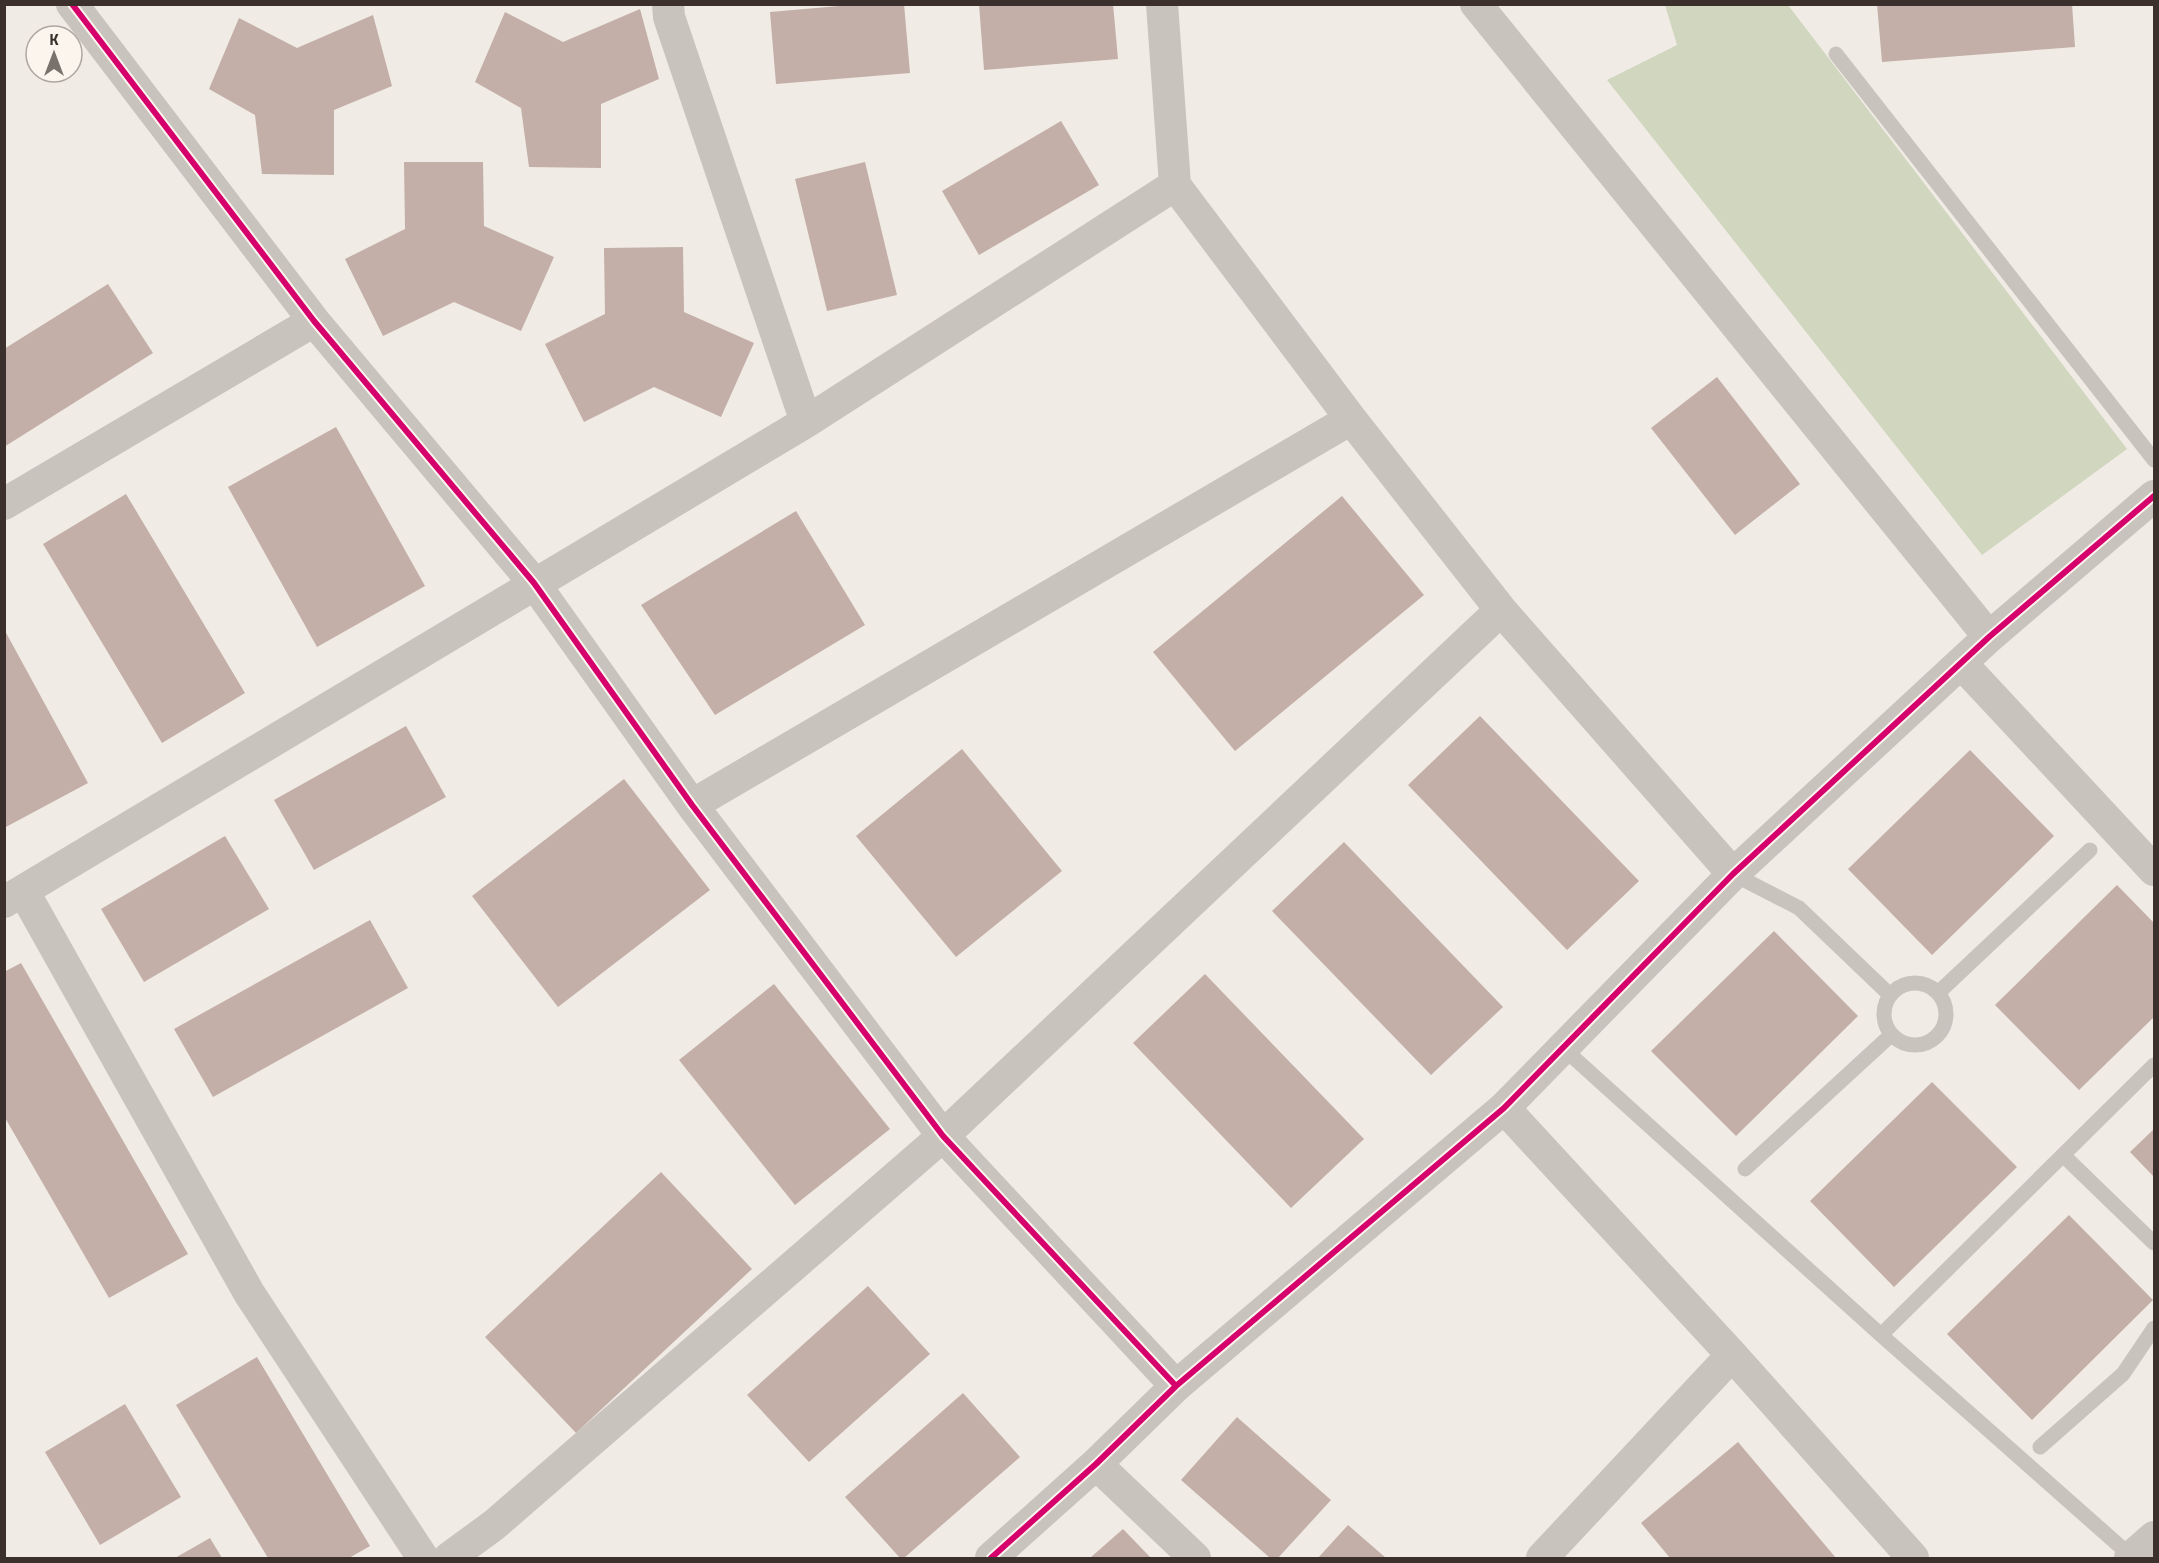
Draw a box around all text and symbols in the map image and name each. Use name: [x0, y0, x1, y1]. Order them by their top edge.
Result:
north arrow: [24, 24, 84, 84]
text: K: [49, 27, 59, 51]

